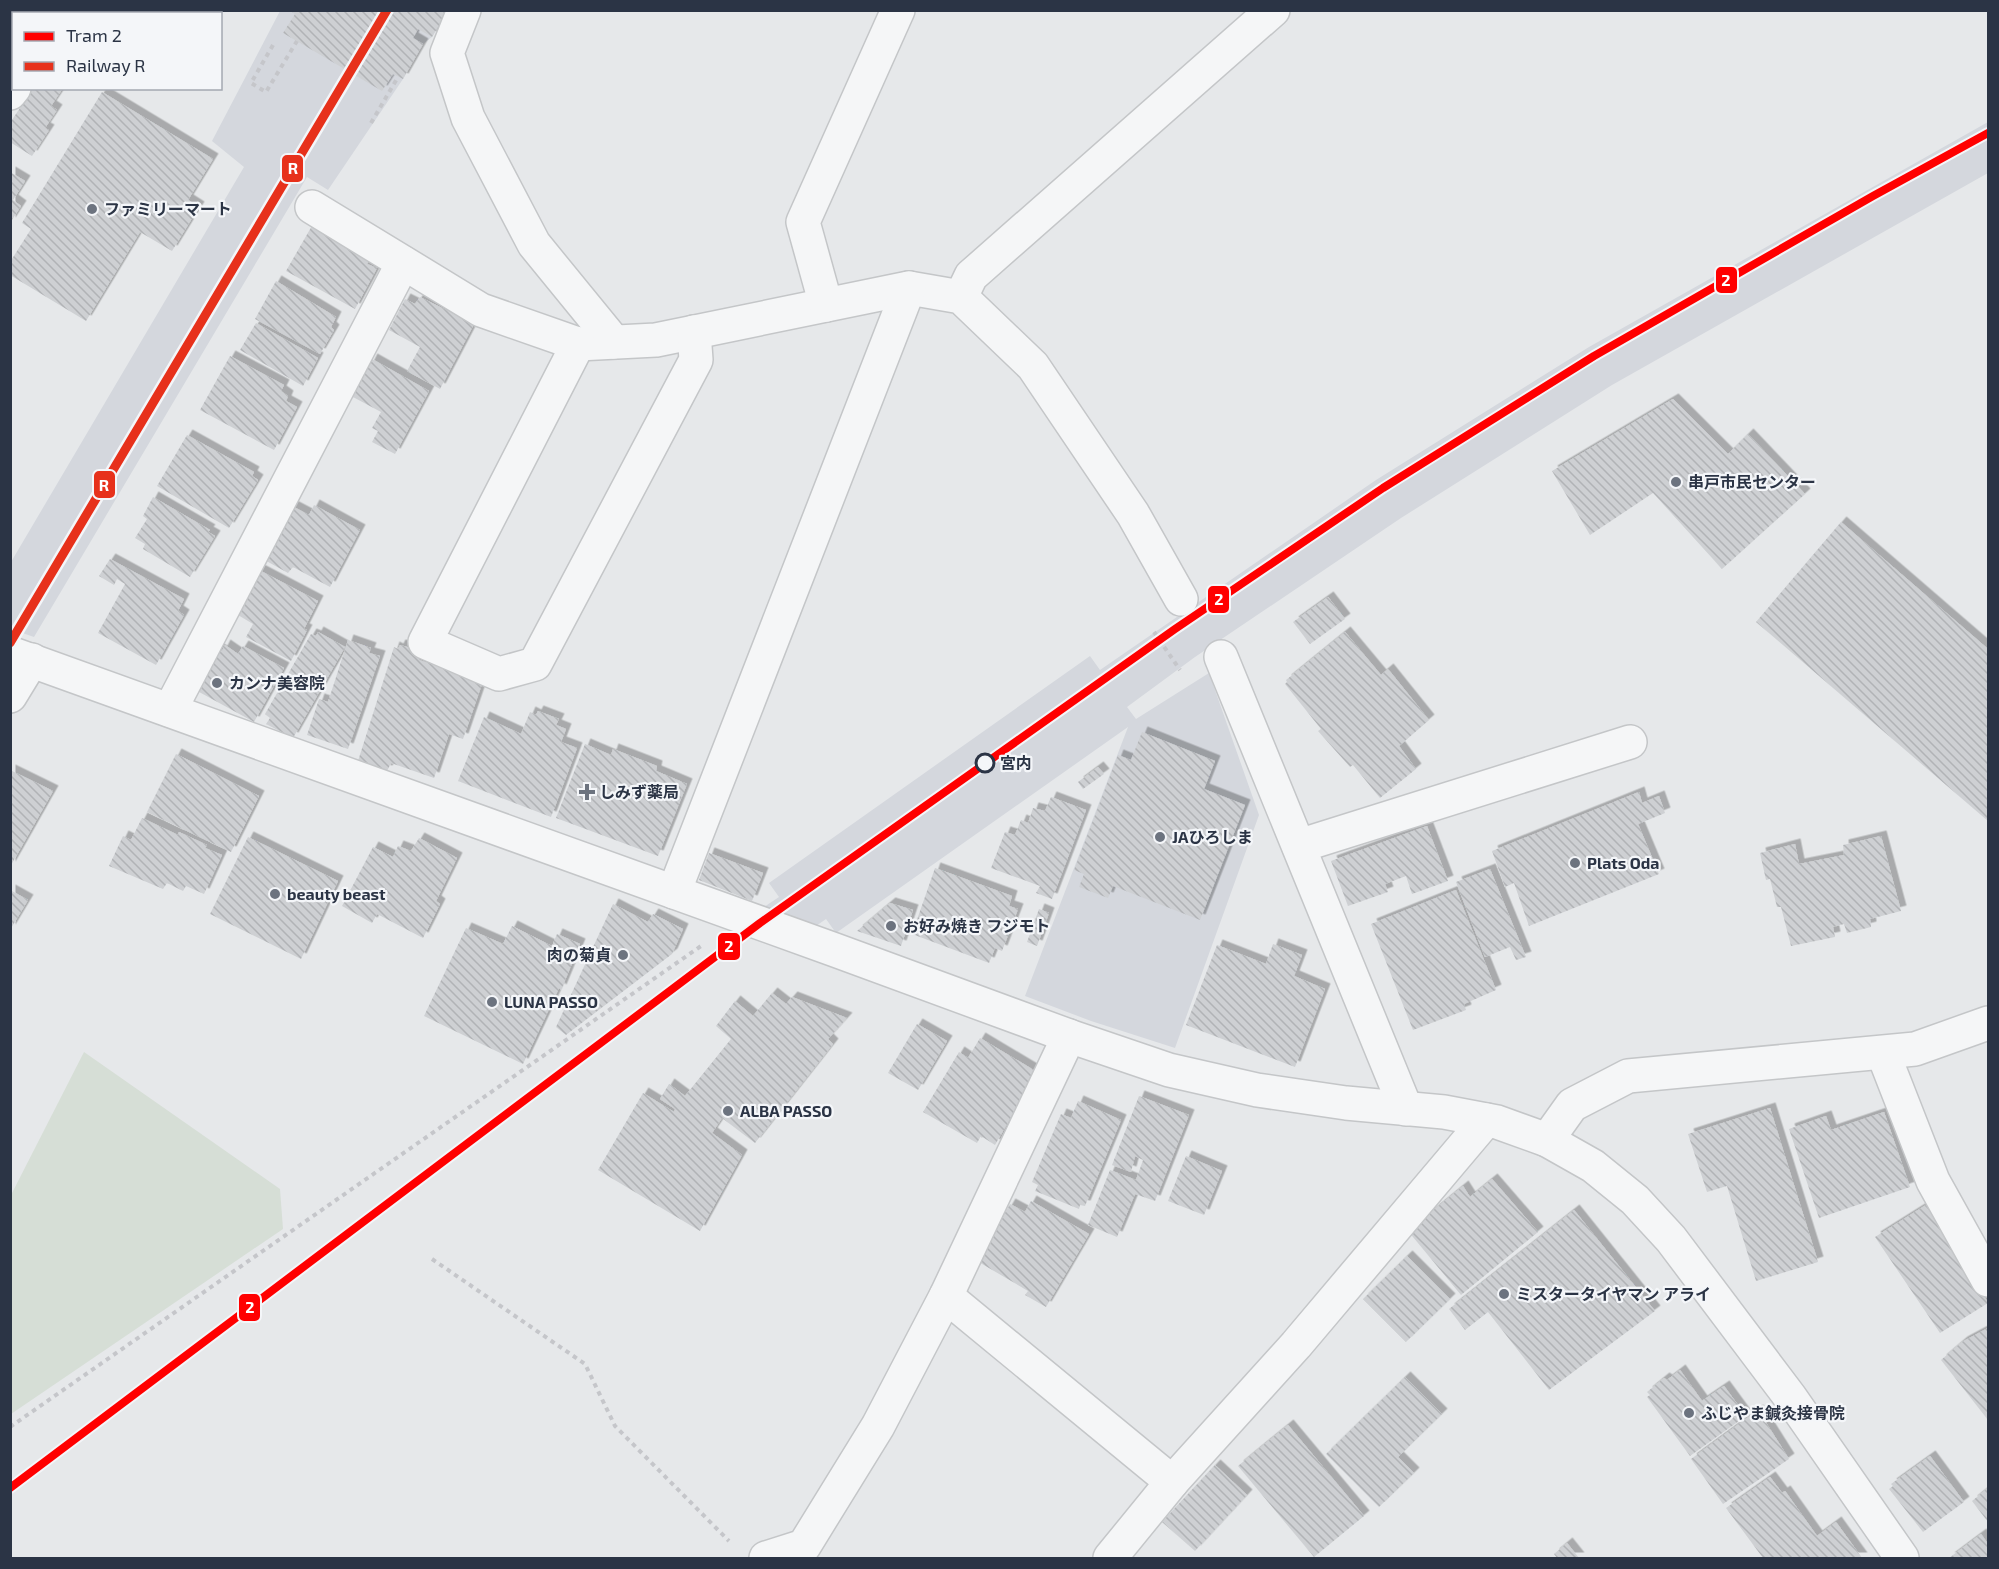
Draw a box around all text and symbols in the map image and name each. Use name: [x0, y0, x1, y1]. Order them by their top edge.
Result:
legend: [12, 12, 222, 90]
text: Tram 2: [66, 24, 122, 46]
text: Railway R: [66, 54, 146, 76]
line badge: R: [281, 154, 304, 183]
text: R: [288, 158, 298, 177]
place label: ファミリーマート: [104, 199, 232, 218]
marker: ファミリーマート: [85, 202, 99, 216]
line badge: 2: [1715, 266, 1738, 294]
text: 2: [1721, 270, 1731, 289]
line badge: R: [93, 470, 116, 499]
place label: 串戸市民センター: [1688, 472, 1816, 491]
text: R: [99, 475, 109, 494]
marker: 串戸市民センター: [1669, 475, 1683, 489]
line badge: 2: [1207, 585, 1230, 614]
text: 2: [1214, 589, 1224, 608]
place label: カンナ美容院: [229, 673, 325, 692]
marker: カンナ美容院: [210, 676, 224, 690]
marker: 宮内: [975, 753, 995, 773]
place label: 宮内: [1000, 753, 1032, 772]
place label: しみず薬局: [599, 782, 679, 801]
marker: しみず薬局: [580, 785, 594, 799]
place label: JAひろしま: [1172, 827, 1252, 846]
marker: JAひろしま: [1153, 830, 1167, 844]
place label: Plats Oda: [1587, 853, 1659, 872]
marker: Plats Oda: [1568, 856, 1582, 870]
place label: beauty beast: [287, 884, 386, 904]
marker: beauty beast: [268, 887, 282, 901]
place label: お好み焼き フジモト: [903, 916, 1050, 935]
marker: お好み焼き フジモト: [884, 919, 898, 933]
line badge: 2: [717, 932, 741, 961]
text: 2: [724, 936, 734, 955]
place label: 肉の菊貞: [547, 945, 611, 964]
marker: 肉の菊貞: [616, 948, 630, 962]
place label: LUNA PASSO: [504, 992, 598, 1011]
marker: LUNA PASSO: [485, 995, 499, 1009]
place label: ALBA PASSO: [740, 1101, 832, 1120]
marker: ALBA PASSO: [721, 1104, 735, 1118]
place label: ミスタータイヤマン アライ: [1516, 1284, 1711, 1303]
marker: ミスタータイヤマン アライ: [1497, 1287, 1511, 1301]
line badge: 2: [238, 1293, 261, 1322]
text: 2: [245, 1297, 255, 1316]
place label: ふじやま鍼灸接骨院: [1701, 1403, 1845, 1422]
marker: ふじやま鍼灸接骨院: [1682, 1406, 1696, 1420]

